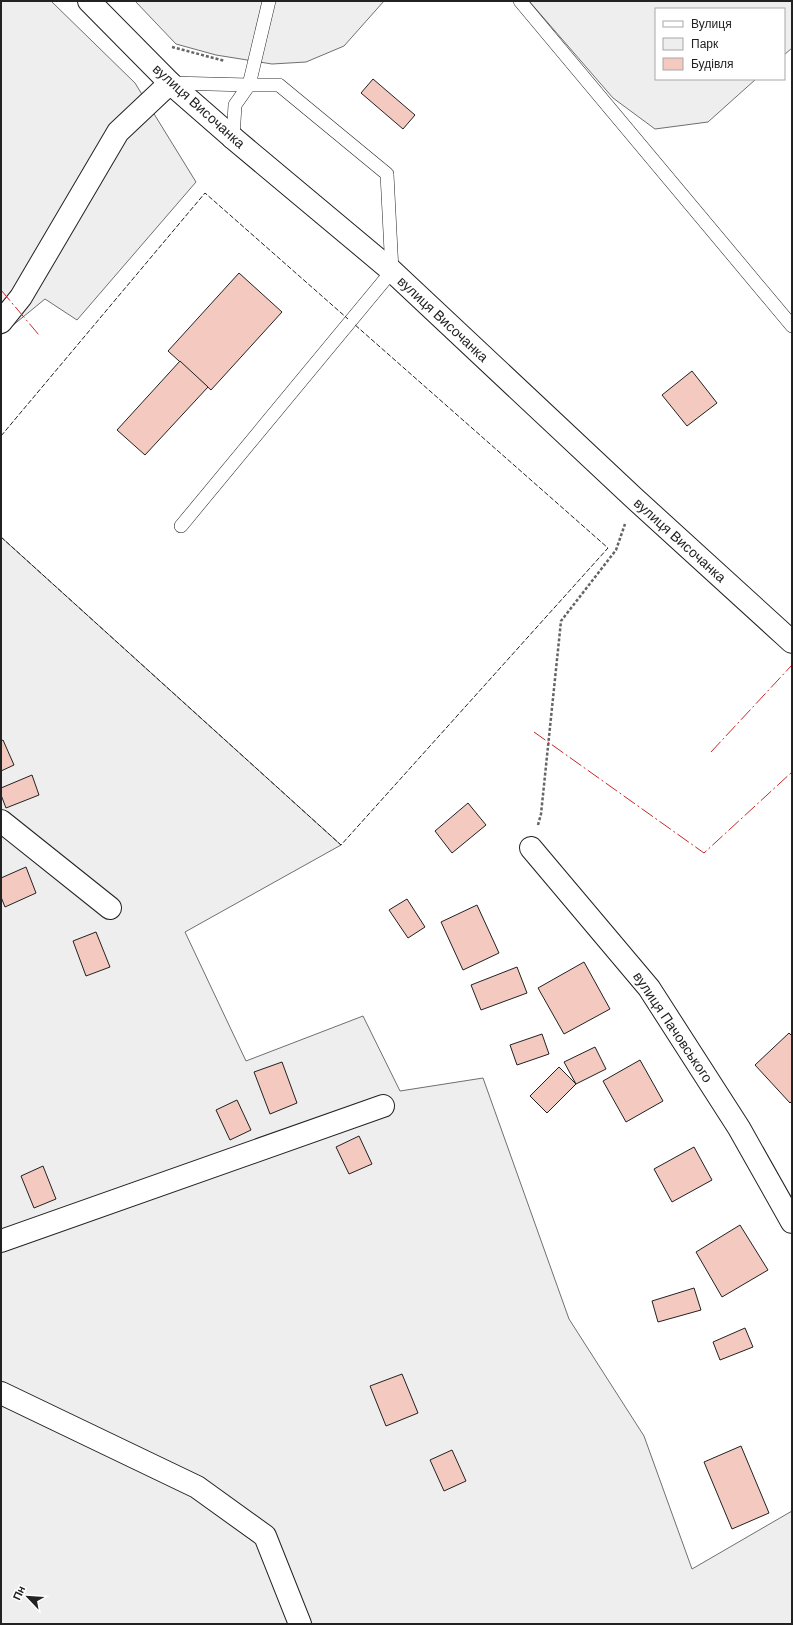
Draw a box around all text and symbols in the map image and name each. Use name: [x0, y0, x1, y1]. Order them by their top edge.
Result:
legend: [655, 8, 785, 80]
text: Вулиця: [691, 16, 732, 32]
text: Парк: [691, 36, 719, 52]
text: Будівля: [691, 56, 733, 72]
street label: вулиця Височанка: [149, 60, 249, 152]
street label: вулиця Височанка: [394, 272, 492, 366]
street label: вулиця Височанка: [630, 494, 730, 586]
street label: вулиця Пачовського: [629, 968, 717, 1086]
north arrow: [8, 1577, 48, 1617]
text: Пн: [10, 1583, 28, 1602]

